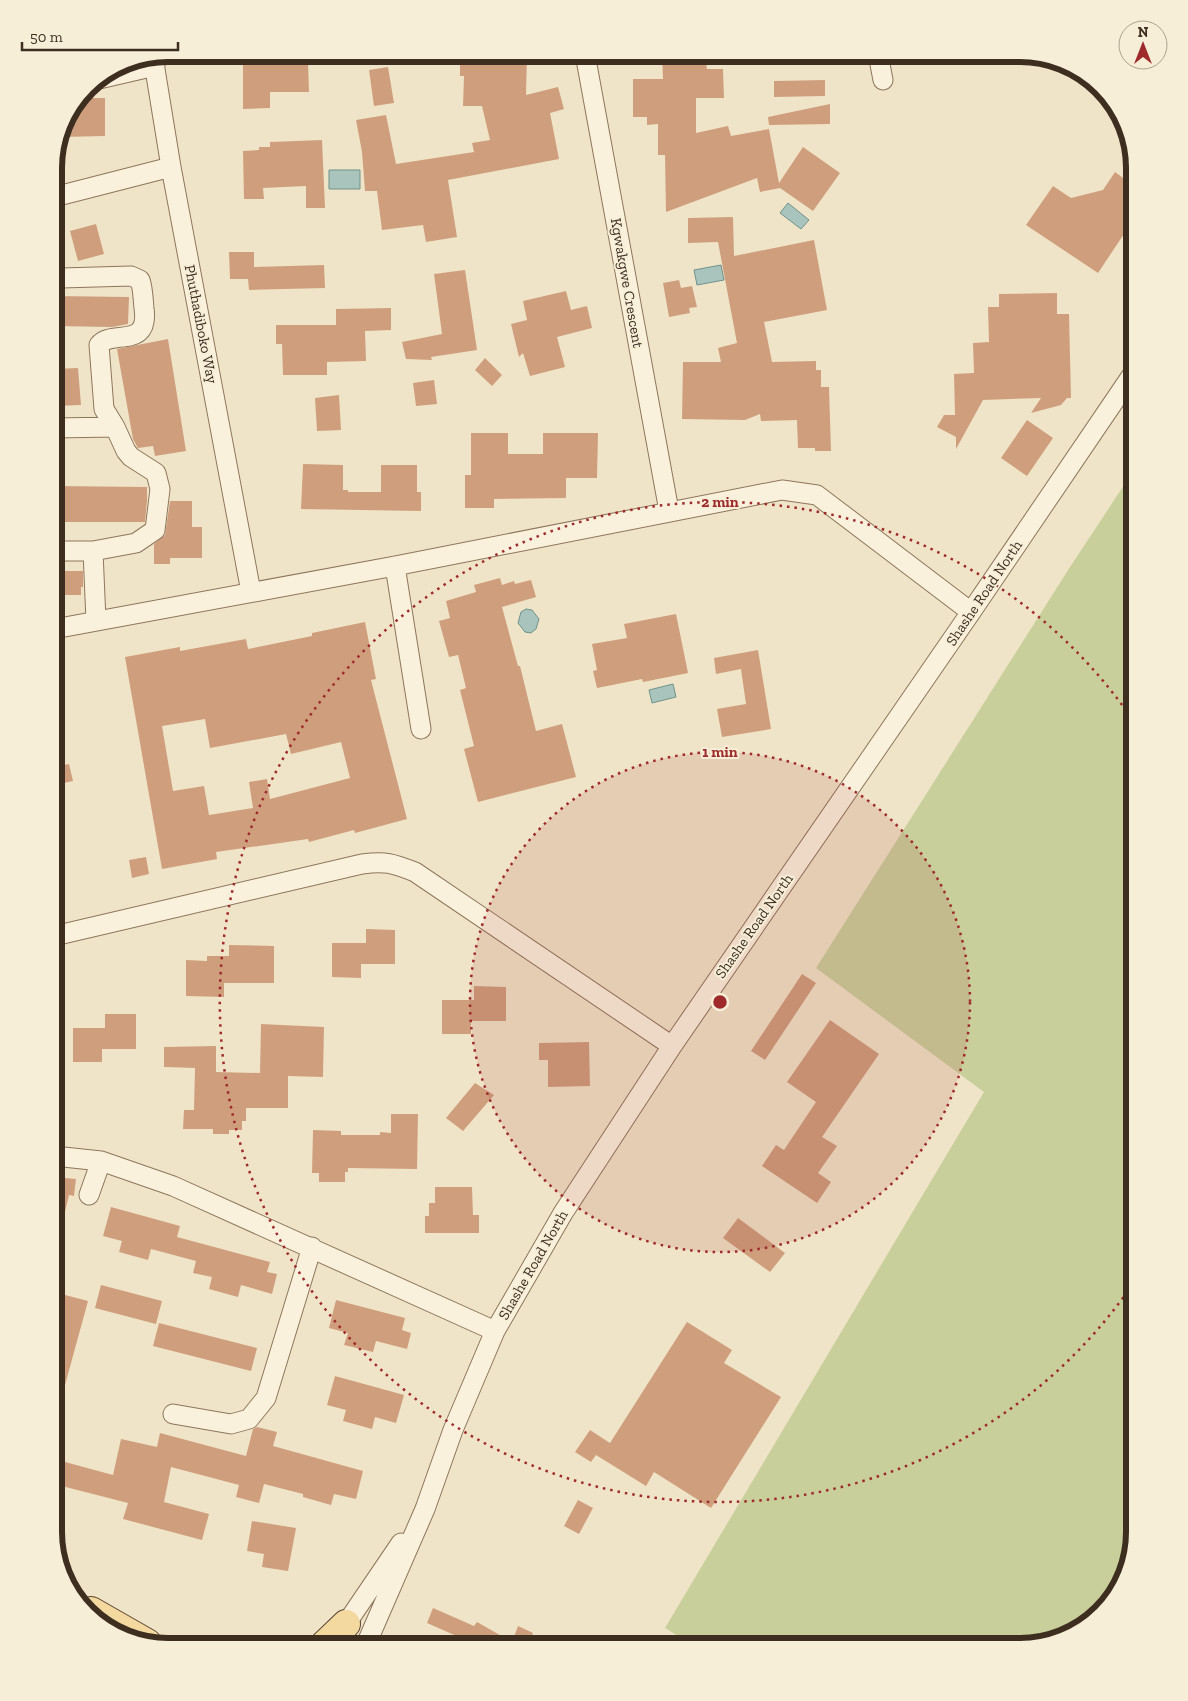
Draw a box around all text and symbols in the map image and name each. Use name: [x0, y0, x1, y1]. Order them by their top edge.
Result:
scale bar: [22, 20, 179, 52]
north arrow: [1118, 20, 1168, 70]
text: N: [1138, 24, 1149, 41]
text: 50 m: [30, 28, 63, 46]
street label: Kgwakgwe Crescent: [607, 217, 647, 350]
street label: Phuthadiboko Way: [181, 263, 221, 385]
text: 2 min: [701, 493, 739, 511]
street label: Shashe Road North: [942, 536, 1026, 649]
text: 1 min: [702, 743, 738, 761]
street label: Shashe Road North: [711, 870, 797, 982]
centre of rings: [711, 993, 729, 1011]
street label: Shashe Road North: [494, 1207, 572, 1323]

